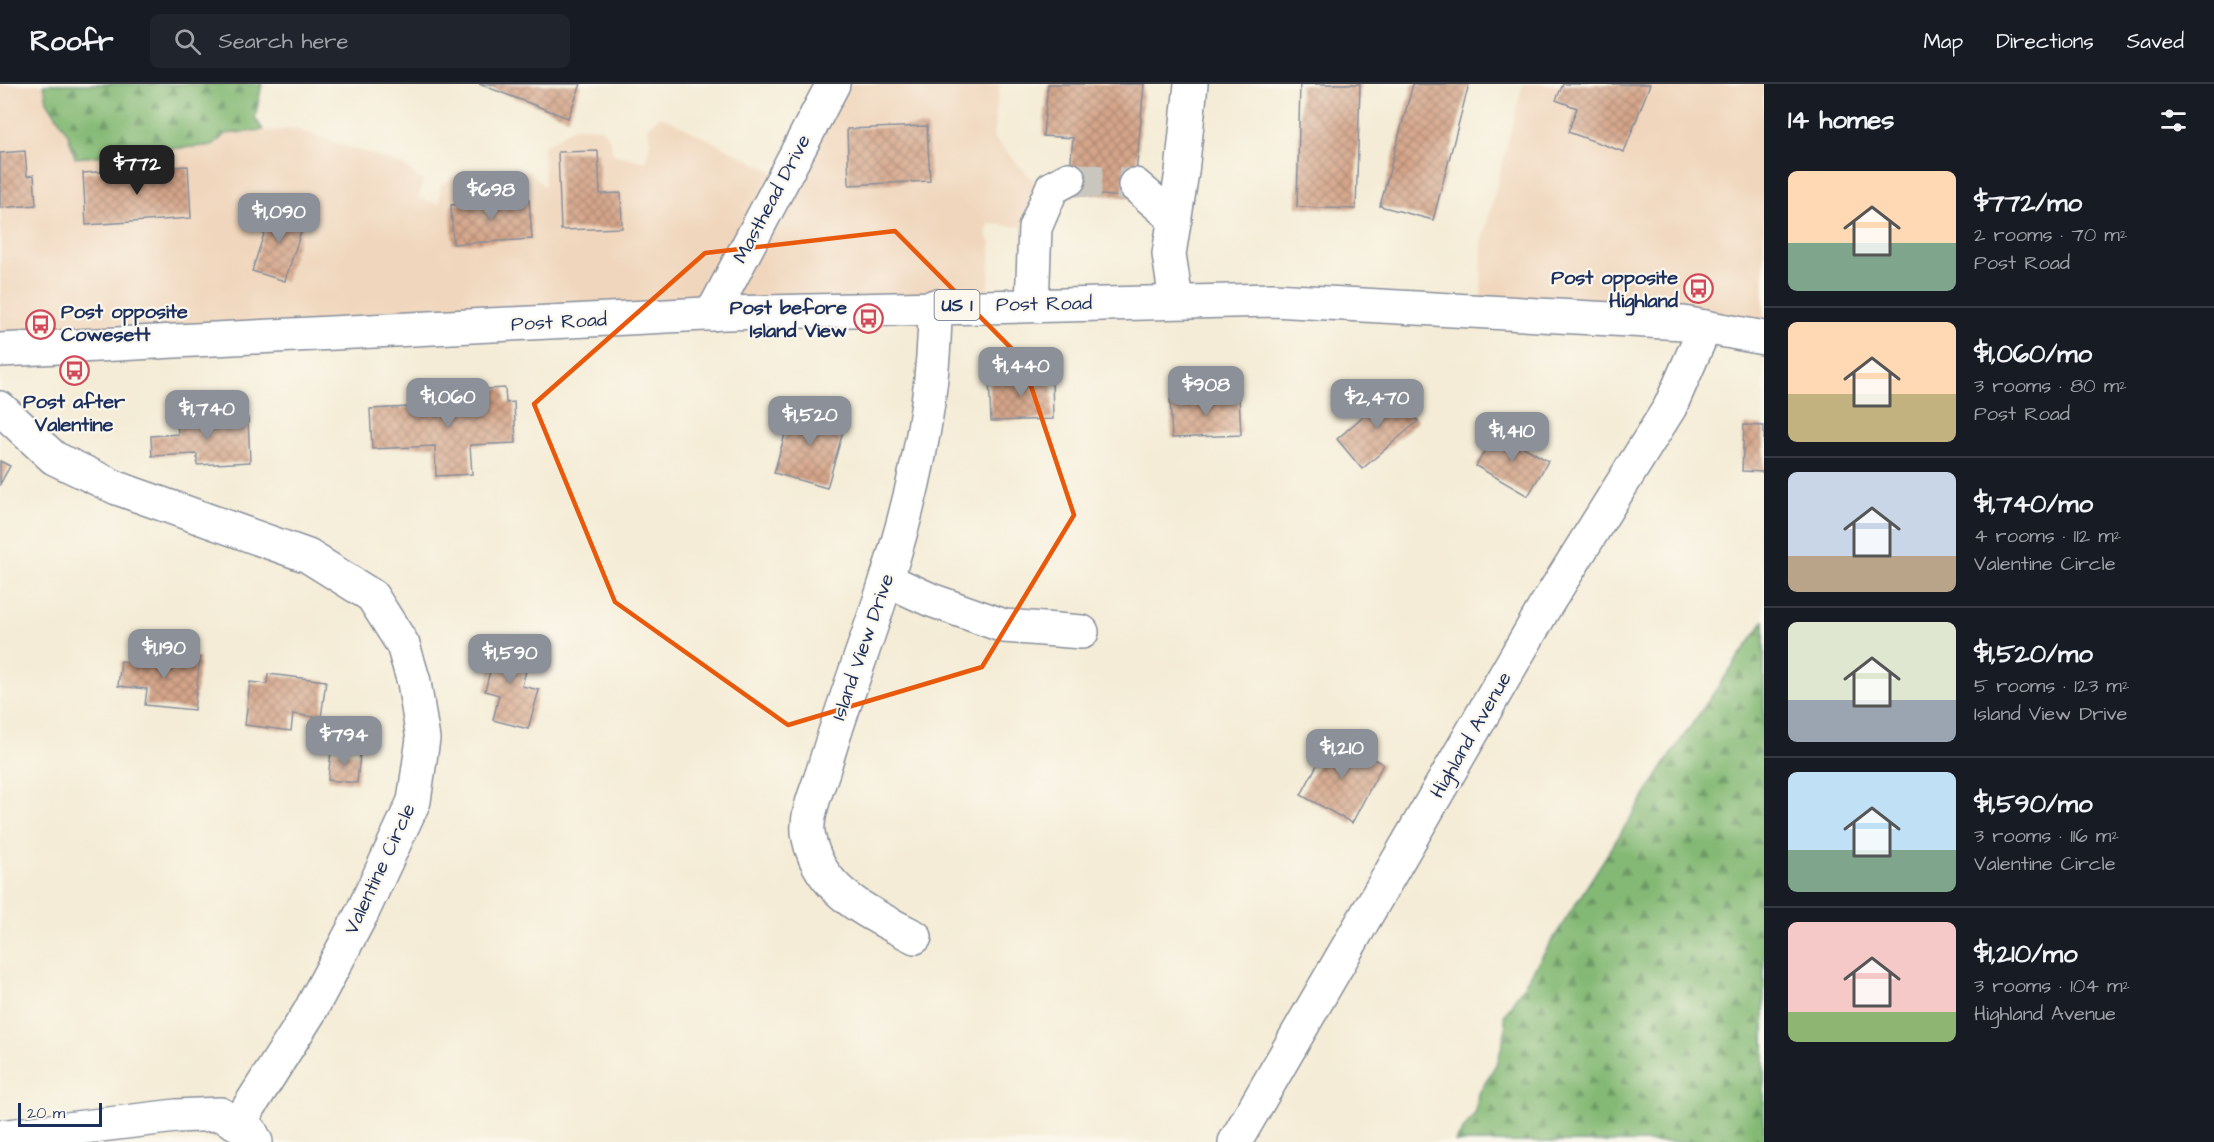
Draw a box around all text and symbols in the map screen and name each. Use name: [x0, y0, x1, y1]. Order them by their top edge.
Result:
search box: [150, 14, 570, 68]
text: Roofr: [30, 22, 114, 61]
icon: search: [171, 25, 204, 58]
text: Search here: [219, 26, 348, 57]
text: Map: [1923, 27, 1963, 56]
text: Directions: [1996, 27, 2094, 56]
text: Saved: [2127, 27, 2184, 56]
text: 14 homes: [1788, 102, 1894, 138]
icon: filters: [2157, 104, 2190, 137]
street label: Masthead Drive: [726, 129, 818, 268]
pin: $772: [101, 145, 173, 196]
text: $772: [113, 150, 161, 178]
pin: $698: [455, 171, 527, 222]
text: $698: [467, 176, 515, 204]
text: $772/mo: [1974, 185, 2082, 221]
pin: $1,090: [230, 193, 328, 244]
icon: home: [1836, 195, 1908, 267]
text: $1,090: [252, 198, 306, 226]
text: 2 rooms · 70 m²: [1974, 221, 2127, 249]
text: Post Road: [1974, 249, 2070, 277]
place label: Post opposite Highland: [1551, 264, 1679, 316]
bus stop icon: Post opposite Highland: [1683, 273, 1715, 305]
street label: Post Road: [996, 289, 1092, 319]
road number: US 1: [934, 290, 980, 320]
place label: Post before Island View: [730, 294, 847, 345]
place label: Post opposite Cowesett: [61, 298, 188, 349]
bus stop icon: Post before Island View: [852, 303, 884, 335]
street label: Post Road: [510, 306, 608, 338]
bus stop icon: Post opposite Cowesett: [24, 308, 56, 340]
text: $1,060/mo: [1974, 336, 2092, 372]
icon: home: [1836, 346, 1908, 418]
pin: $1,440: [972, 347, 1070, 398]
text: $1,440: [992, 352, 1050, 380]
bus stop icon: Post after Valentine: [58, 355, 90, 387]
pin: $908: [1170, 366, 1242, 417]
text: $908: [1182, 371, 1230, 399]
text: 3 rooms · 80 m²: [1974, 372, 2127, 400]
pin: $1,060: [399, 378, 497, 429]
pin: $2,470: [1328, 379, 1426, 430]
text: $1,060: [420, 383, 476, 411]
text: $2,470: [1345, 384, 1409, 412]
place label: Post after Valentine: [23, 388, 126, 439]
pin: $1,740: [158, 390, 256, 441]
text: $1,740: [179, 395, 235, 423]
pin: $1,520: [761, 396, 859, 447]
text: Post Road: [1974, 400, 2070, 428]
text: $1,520: [782, 401, 838, 429]
pin: $1,410: [1463, 412, 1561, 463]
text: $1,410: [1489, 417, 1535, 445]
text: $1,740/mo: [1974, 486, 2093, 522]
icon: home: [1836, 496, 1908, 568]
text: 4 rooms · 112 m²: [1974, 522, 2121, 550]
text: Valentine Circle: [1974, 550, 2115, 578]
street label: Island View Drive: [825, 570, 901, 724]
pin: $1,190: [115, 629, 213, 680]
text: $1,190: [142, 634, 186, 662]
pin: $1,590: [461, 634, 559, 685]
text: $1,520/mo: [1974, 636, 2093, 672]
text: $1,590: [482, 639, 538, 667]
icon: home: [1836, 646, 1908, 718]
street label: Highland Avenue: [1423, 666, 1520, 804]
text: 5 rooms · 123 m²: [1974, 672, 2129, 700]
text: Island View Drive: [1974, 700, 2127, 728]
pin: $794: [308, 716, 380, 767]
text: $794: [320, 721, 368, 749]
pin: $1,210: [1293, 729, 1391, 780]
text: $1,210: [1320, 734, 1364, 762]
text: $1,590/mo: [1974, 786, 2093, 822]
icon: home: [1836, 796, 1908, 868]
street label: Valentine Circle: [337, 799, 423, 939]
text: 3 rooms · 116 m²: [1974, 822, 2119, 850]
text: Valentine Circle: [1974, 850, 2115, 878]
text: $1,210/mo: [1974, 936, 2078, 972]
icon: home: [1836, 946, 1908, 1018]
text: 3 rooms · 104 m²: [1974, 972, 2130, 1000]
text: Highland Avenue: [1974, 1000, 2116, 1028]
scale bar: [18, 1100, 102, 1128]
text: 20 m: [27, 1102, 65, 1124]

